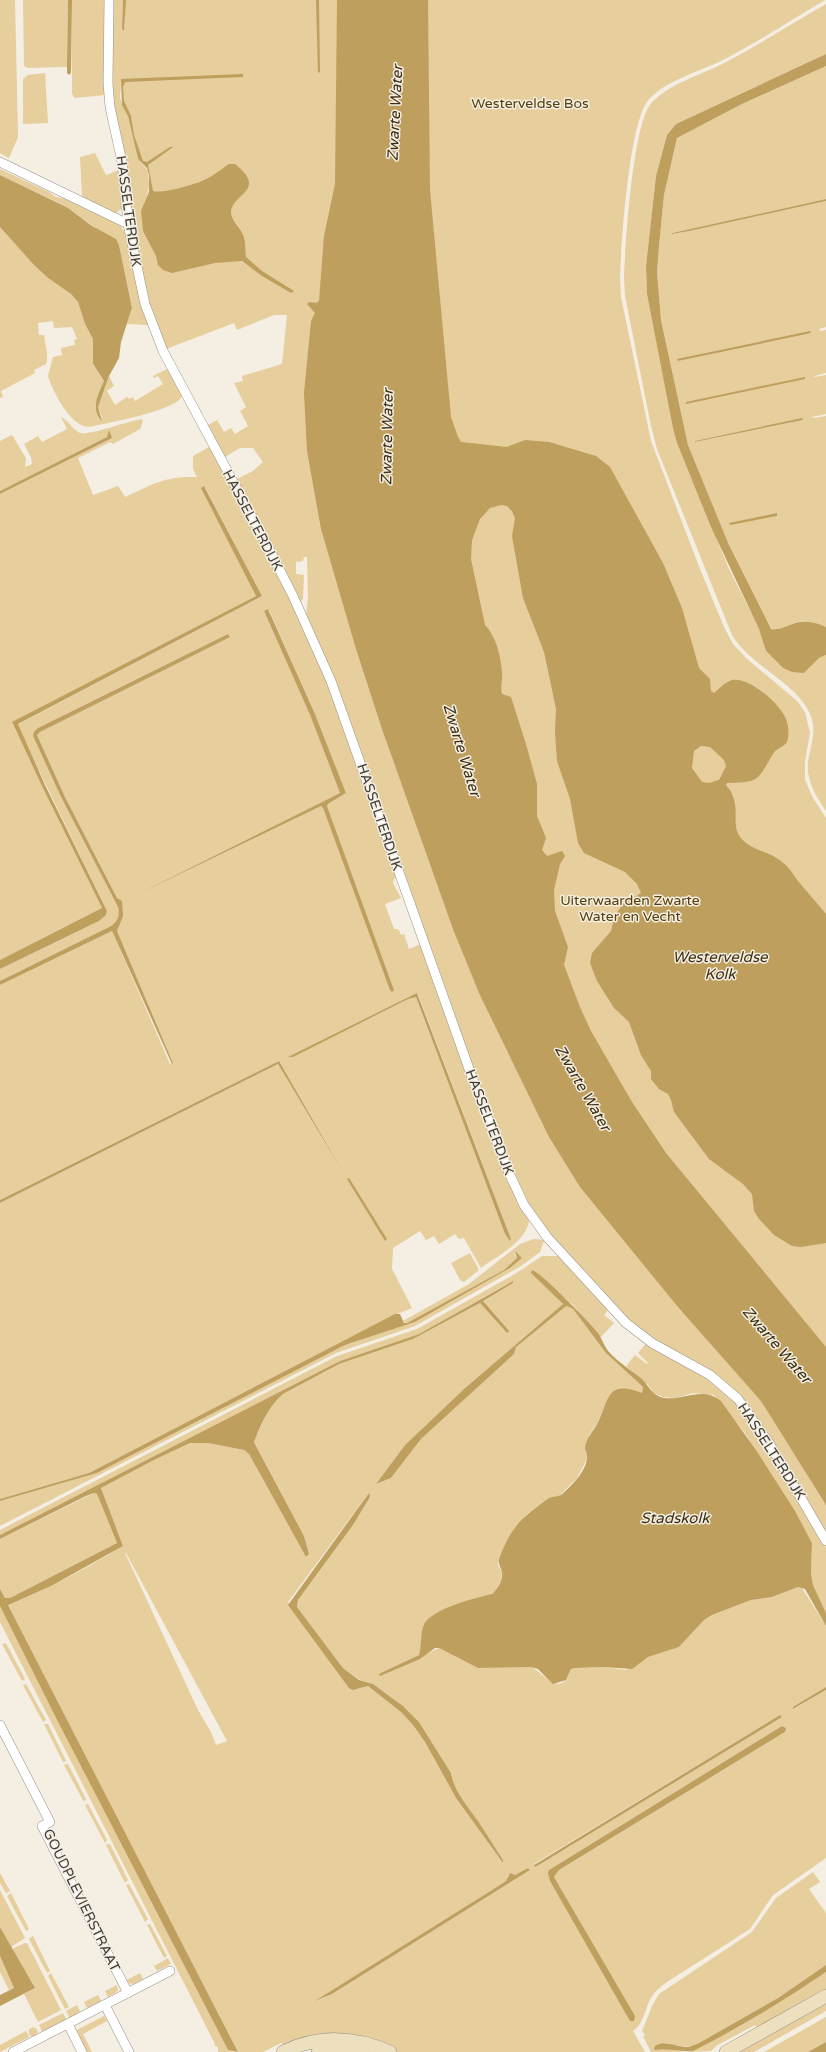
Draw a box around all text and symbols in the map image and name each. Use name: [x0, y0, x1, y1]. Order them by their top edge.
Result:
water label: Zwarte Water: [383, 62, 407, 162]
park label: Westerveldse Bos: [471, 95, 589, 112]
street label: HASSELTERDIJK: [112, 154, 145, 268]
water label: Zwarte Water: [377, 386, 397, 485]
street label: HASSELTERDIJK: [219, 467, 286, 574]
water label: Zwarte Water: [439, 701, 485, 801]
street label: HASSELTERDIJK: [353, 761, 406, 873]
park label: Uiterwaarden Zwarte Water en Vecht: [560, 892, 700, 925]
water label: Westerveldse Kolk: [672, 948, 769, 983]
water label: Zwarte Water: [551, 1042, 616, 1136]
street label: HASSELTERDIJK: [462, 1067, 518, 1178]
water label: Zwarte Water: [739, 1303, 817, 1389]
street label: HASSELTERDIJK: [734, 1400, 809, 1503]
water label: Stadskolk: [641, 1509, 711, 1527]
street label: GOUDPLEVIERSTRAAT: [40, 1826, 124, 1975]

